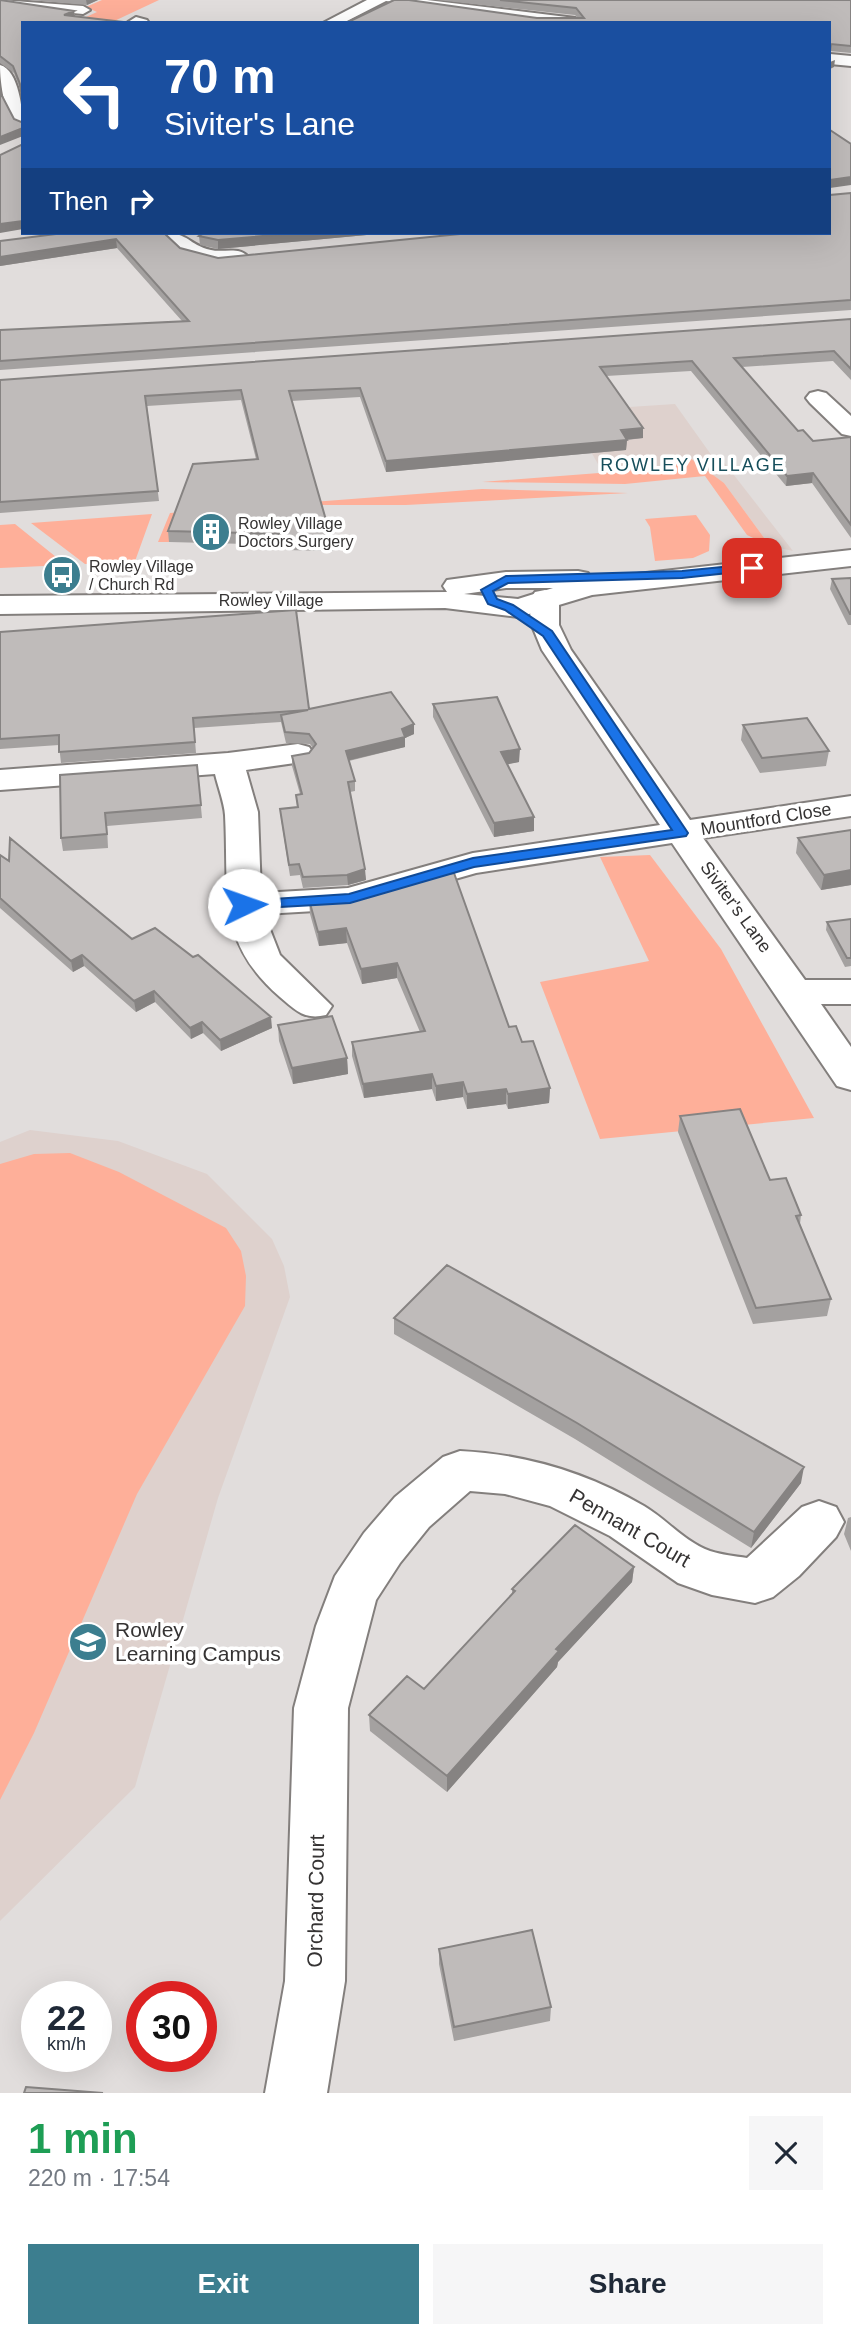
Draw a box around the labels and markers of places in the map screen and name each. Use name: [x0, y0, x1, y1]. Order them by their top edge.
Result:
building icon: Rowley Village Doctors Surgery: [190, 511, 232, 553]
place label: Rowley Village Doctors Surgery: [238, 515, 354, 550]
pin: [722, 538, 782, 598]
bus stop icon: Rowley Village / Church Rd: [41, 554, 83, 596]
place label: Rowley Village / Church Rd: [89, 558, 194, 593]
place label: Rowley Learning Campus: [115, 1618, 281, 1665]
school or university icon: Rowley Learning Campus: [67, 1621, 109, 1663]

